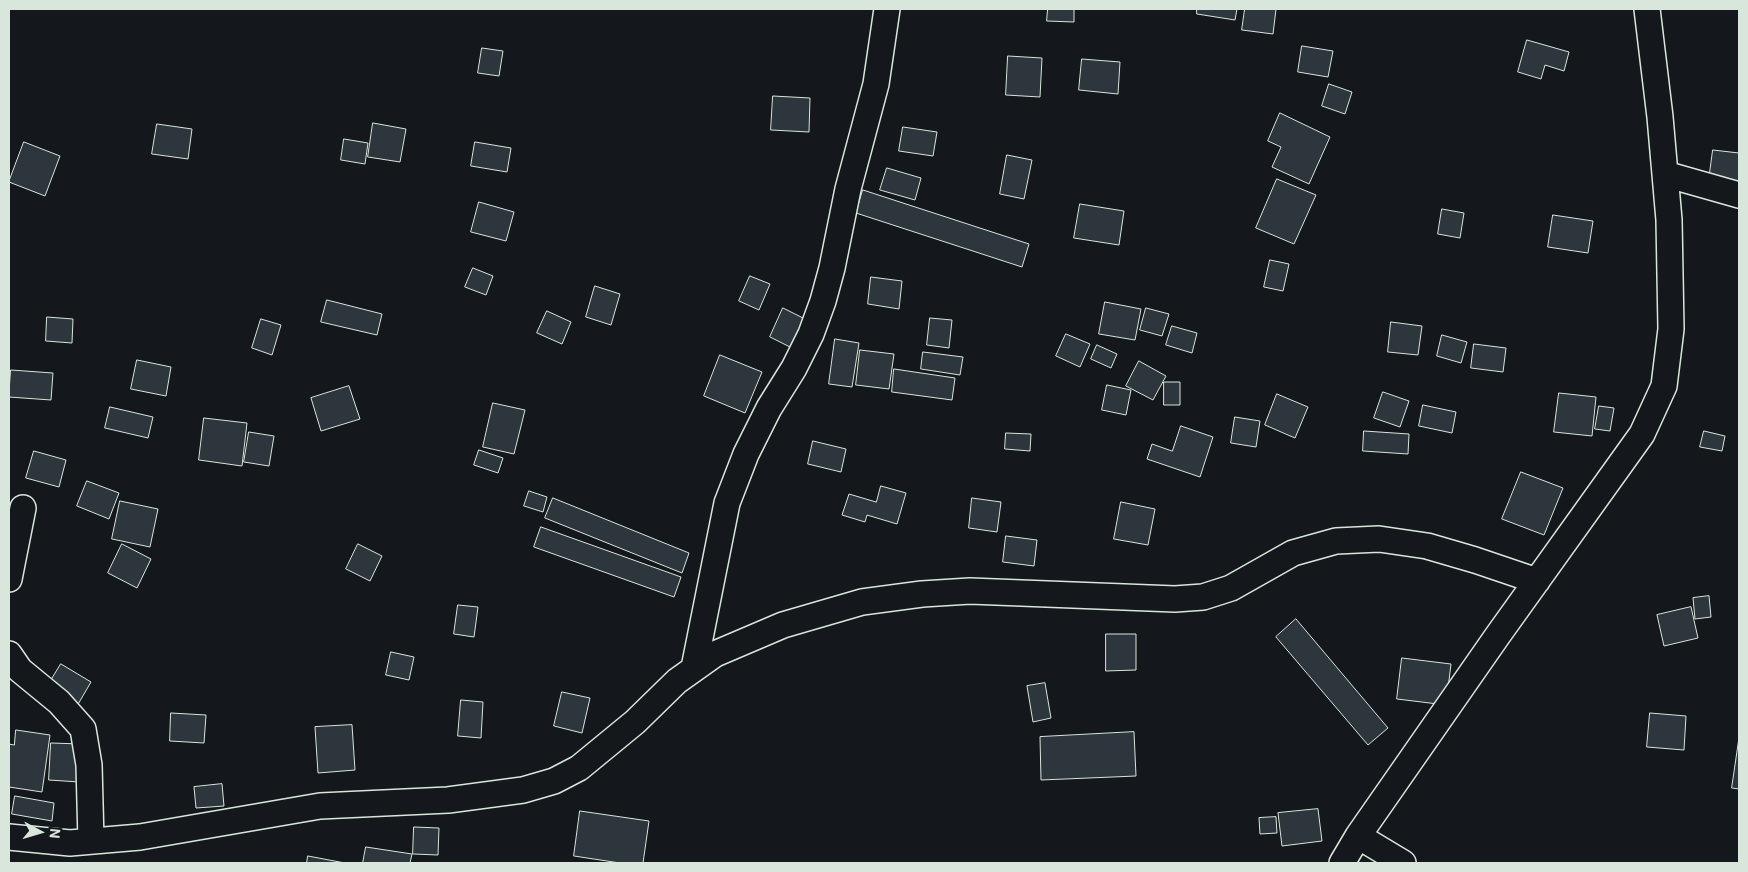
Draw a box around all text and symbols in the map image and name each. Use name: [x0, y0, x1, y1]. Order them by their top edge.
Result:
north arrow: [15, 807, 65, 857]
text: N: [46, 828, 63, 839]

